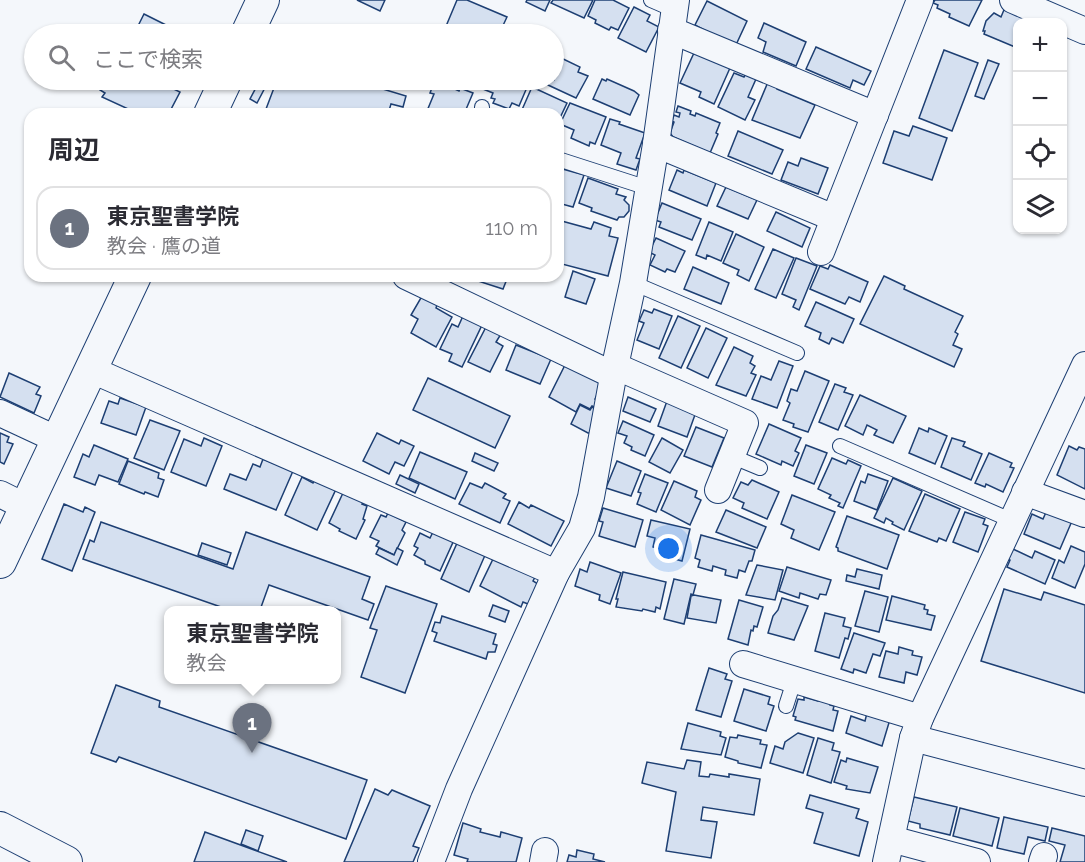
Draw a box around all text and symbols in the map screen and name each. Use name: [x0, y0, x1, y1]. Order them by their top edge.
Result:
map controls: [1013, 18, 1067, 234]
button: +: [1013, 18, 1067, 72]
search box: [24, 24, 564, 90]
icon: search: [45, 41, 78, 74]
text: ここで検索: [93, 46, 203, 72]
button: −: [1013, 72, 1067, 126]
button: locate: [1013, 126, 1067, 180]
text: 周辺: [48, 135, 100, 165]
button: layers: [1013, 180, 1067, 234]
text: 東京聖書学院: [107, 203, 239, 229]
text: 1: [65, 216, 74, 240]
text: 110 m: [485, 216, 538, 240]
text: 教会 · 鷹の道: [107, 234, 221, 258]
your location: [654, 534, 683, 563]
popup: [164, 606, 341, 684]
text: 東京聖書学院: [186, 620, 319, 646]
text: 教会: [186, 651, 226, 675]
pin: 1: [232, 704, 272, 753]

